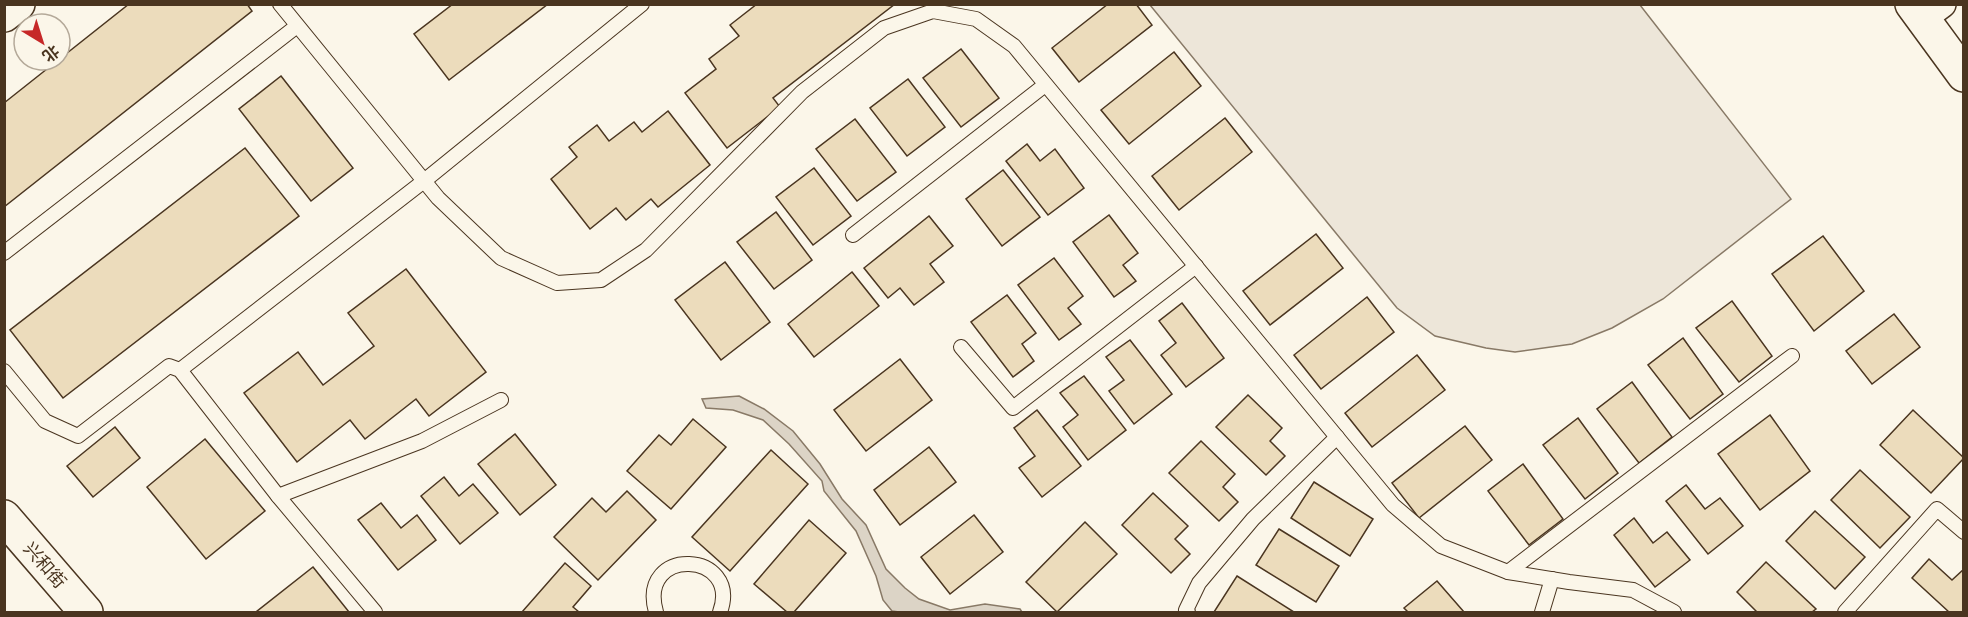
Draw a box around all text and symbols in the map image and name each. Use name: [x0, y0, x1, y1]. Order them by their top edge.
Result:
north arrow: [12, 12, 72, 72]
text: 北: [39, 41, 64, 67]
street label: 兴和街: [19, 537, 71, 593]

